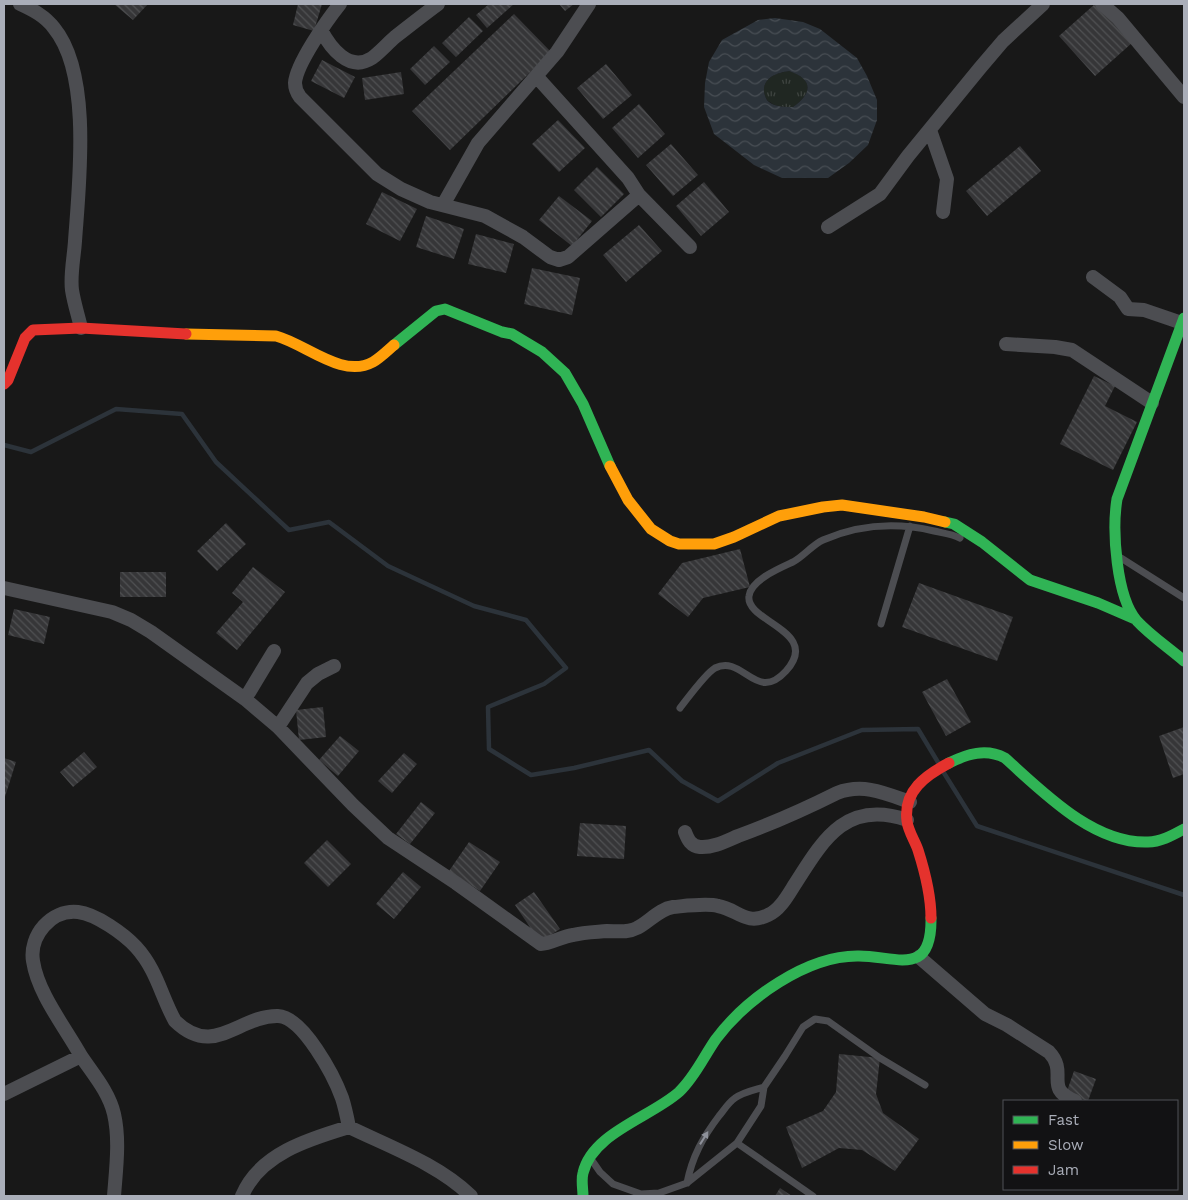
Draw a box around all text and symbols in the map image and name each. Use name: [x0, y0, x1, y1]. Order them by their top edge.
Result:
legend: [1003, 1100, 1178, 1190]
text: Fast: [1048, 1111, 1080, 1129]
one-way arrow: [700, 1131, 709, 1144]
text: Slow: [1048, 1136, 1084, 1154]
text: Jam: [1048, 1161, 1079, 1179]

